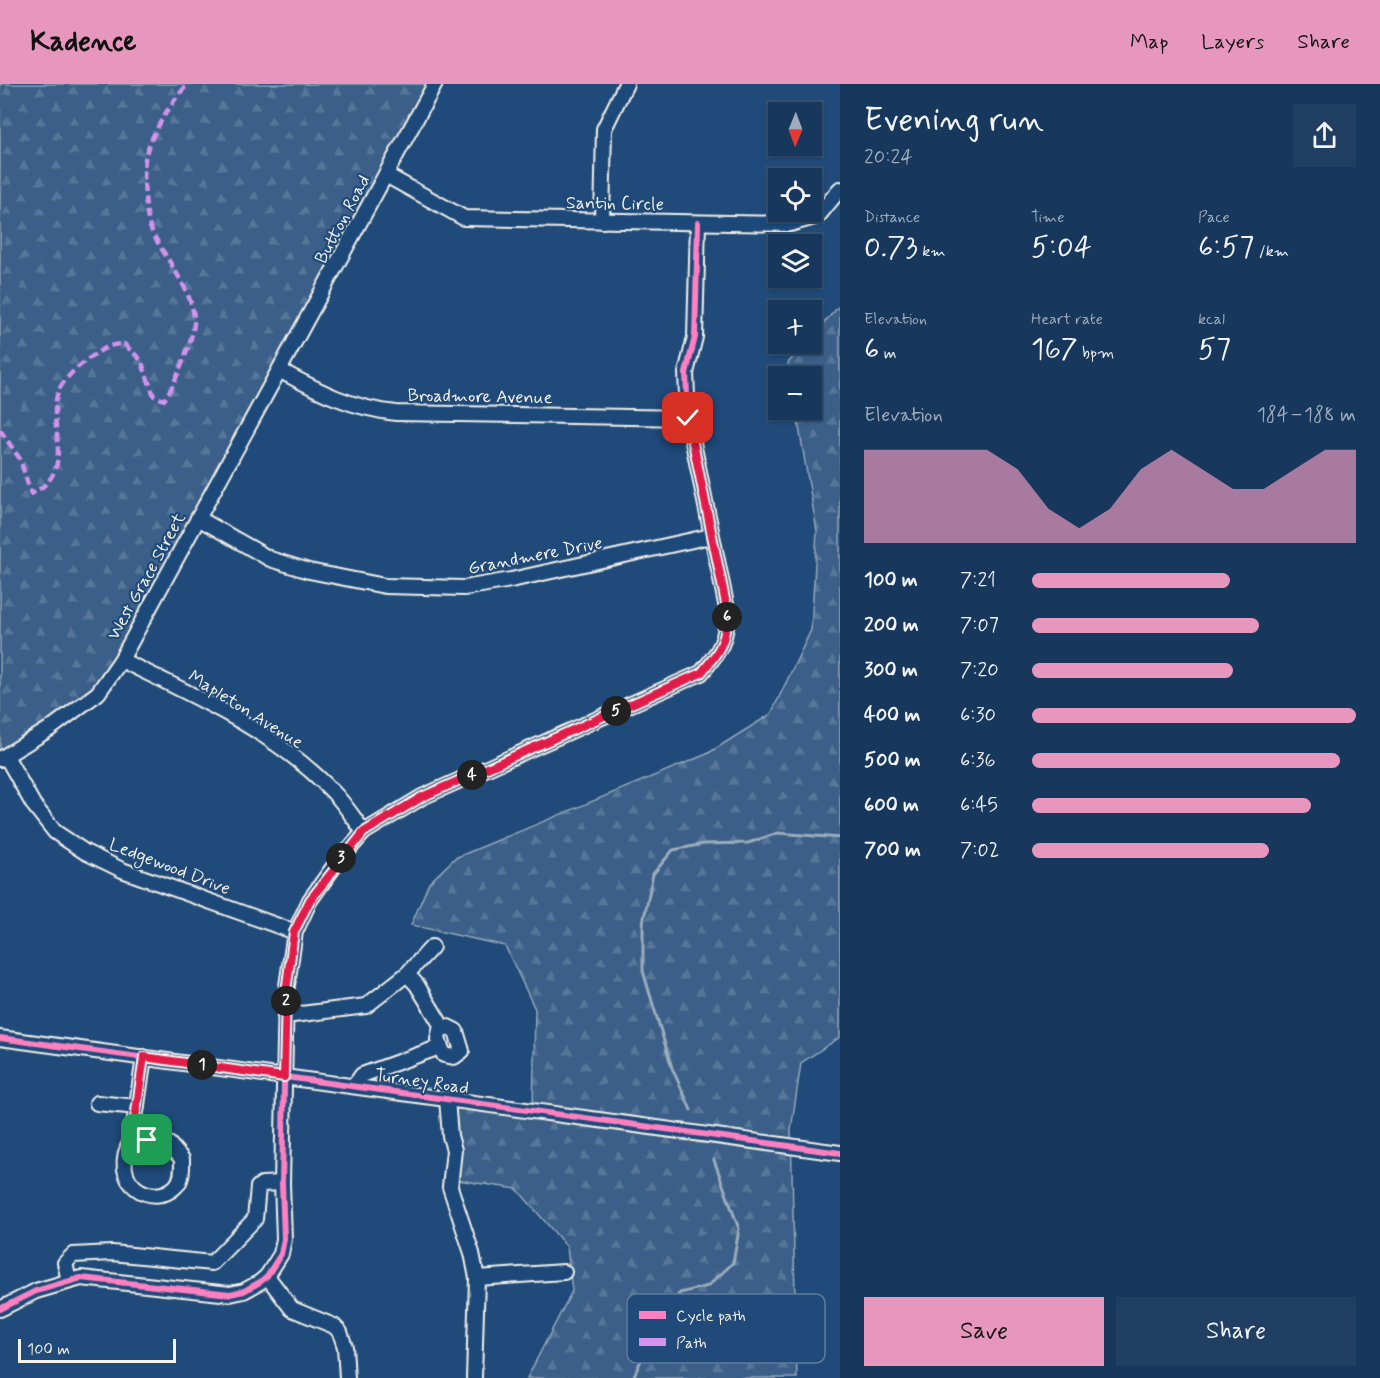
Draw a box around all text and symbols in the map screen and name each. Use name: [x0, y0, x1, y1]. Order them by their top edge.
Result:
text: Kadence: [30, 24, 137, 61]
text: Map: [1130, 28, 1168, 56]
text: Layers: [1201, 28, 1264, 56]
text: Share: [1297, 28, 1350, 56]
text: Evening run: [864, 99, 1044, 143]
north arrow: [768, 102, 822, 156]
map controls: [768, 102, 822, 420]
button: share: [1293, 104, 1356, 167]
text: 20:24: [864, 144, 913, 171]
button: locate: [768, 168, 822, 222]
street label: Button Road: [310, 171, 376, 268]
street label: Santin Circle: [566, 191, 664, 217]
text: Distance: [864, 207, 920, 228]
text: Time: [1031, 207, 1065, 228]
text: Pace: [1198, 207, 1230, 228]
text: 0.73: [864, 228, 918, 267]
text: 5:04: [1031, 228, 1092, 267]
text: 6:57: [1198, 228, 1254, 267]
button: layers: [768, 234, 822, 288]
text: km: [918, 241, 946, 262]
text: /km: [1254, 241, 1289, 262]
button: +: [768, 300, 822, 354]
text: Elevation: [864, 309, 927, 330]
text: Heart rate: [1031, 309, 1103, 330]
text: kcal: [1198, 309, 1225, 330]
text: 6: [864, 330, 879, 369]
text: 167: [1031, 330, 1078, 369]
text: 57: [1198, 330, 1231, 369]
text: m: [879, 343, 896, 364]
text: bpm: [1078, 343, 1114, 364]
button: −: [768, 366, 822, 420]
street label: Broadmore Avenue: [407, 384, 553, 410]
pin: [662, 392, 713, 443]
icon: check: [671, 401, 704, 434]
text: Elevation: [864, 402, 943, 429]
text: 184–188 m: [1257, 402, 1356, 429]
street label: West Grace Street: [102, 508, 192, 644]
street label: Grandmere Drive: [466, 531, 604, 581]
text: 100 m: [864, 567, 918, 594]
text: 7:21: [960, 567, 996, 594]
pin: 6: [712, 602, 742, 632]
text: 6: [723, 606, 731, 627]
text: 200 m: [864, 612, 919, 639]
text: 7:07: [960, 612, 999, 639]
text: 300 m: [864, 657, 918, 684]
text: 7:20: [960, 657, 999, 684]
street label: Mapleton Avenue: [183, 665, 308, 755]
pin: 5: [601, 696, 631, 726]
text: 5: [611, 700, 621, 721]
text: 400 m: [864, 702, 920, 729]
text: 6:30: [960, 702, 996, 729]
text: 500 m: [864, 747, 921, 774]
text: 6:36: [960, 747, 996, 774]
pin: 4: [457, 760, 487, 790]
text: 4: [467, 764, 477, 785]
text: 600 m: [864, 792, 919, 819]
text: 6:45: [960, 792, 998, 819]
street label: Ledgewood Drive: [105, 833, 234, 902]
text: 700 m: [864, 837, 921, 864]
text: 7:02: [960, 837, 999, 864]
pin: 3: [326, 843, 356, 873]
text: 3: [337, 847, 345, 868]
pin: 2: [271, 986, 301, 1016]
text: 2: [282, 990, 290, 1011]
pin: 1: [187, 1050, 217, 1080]
text: 1: [198, 1054, 206, 1075]
street label: Turney Road: [373, 1064, 470, 1100]
pin: [121, 1114, 172, 1165]
icon: arrive: [130, 1123, 163, 1156]
legend: [627, 1294, 825, 1363]
button: Save: [864, 1297, 1104, 1366]
button: Share: [1116, 1297, 1356, 1366]
text: Cycle path: [676, 1306, 746, 1327]
text: Path: [676, 1333, 707, 1354]
scale bar: [18, 1336, 176, 1364]
text: 100 m: [27, 1339, 70, 1360]

